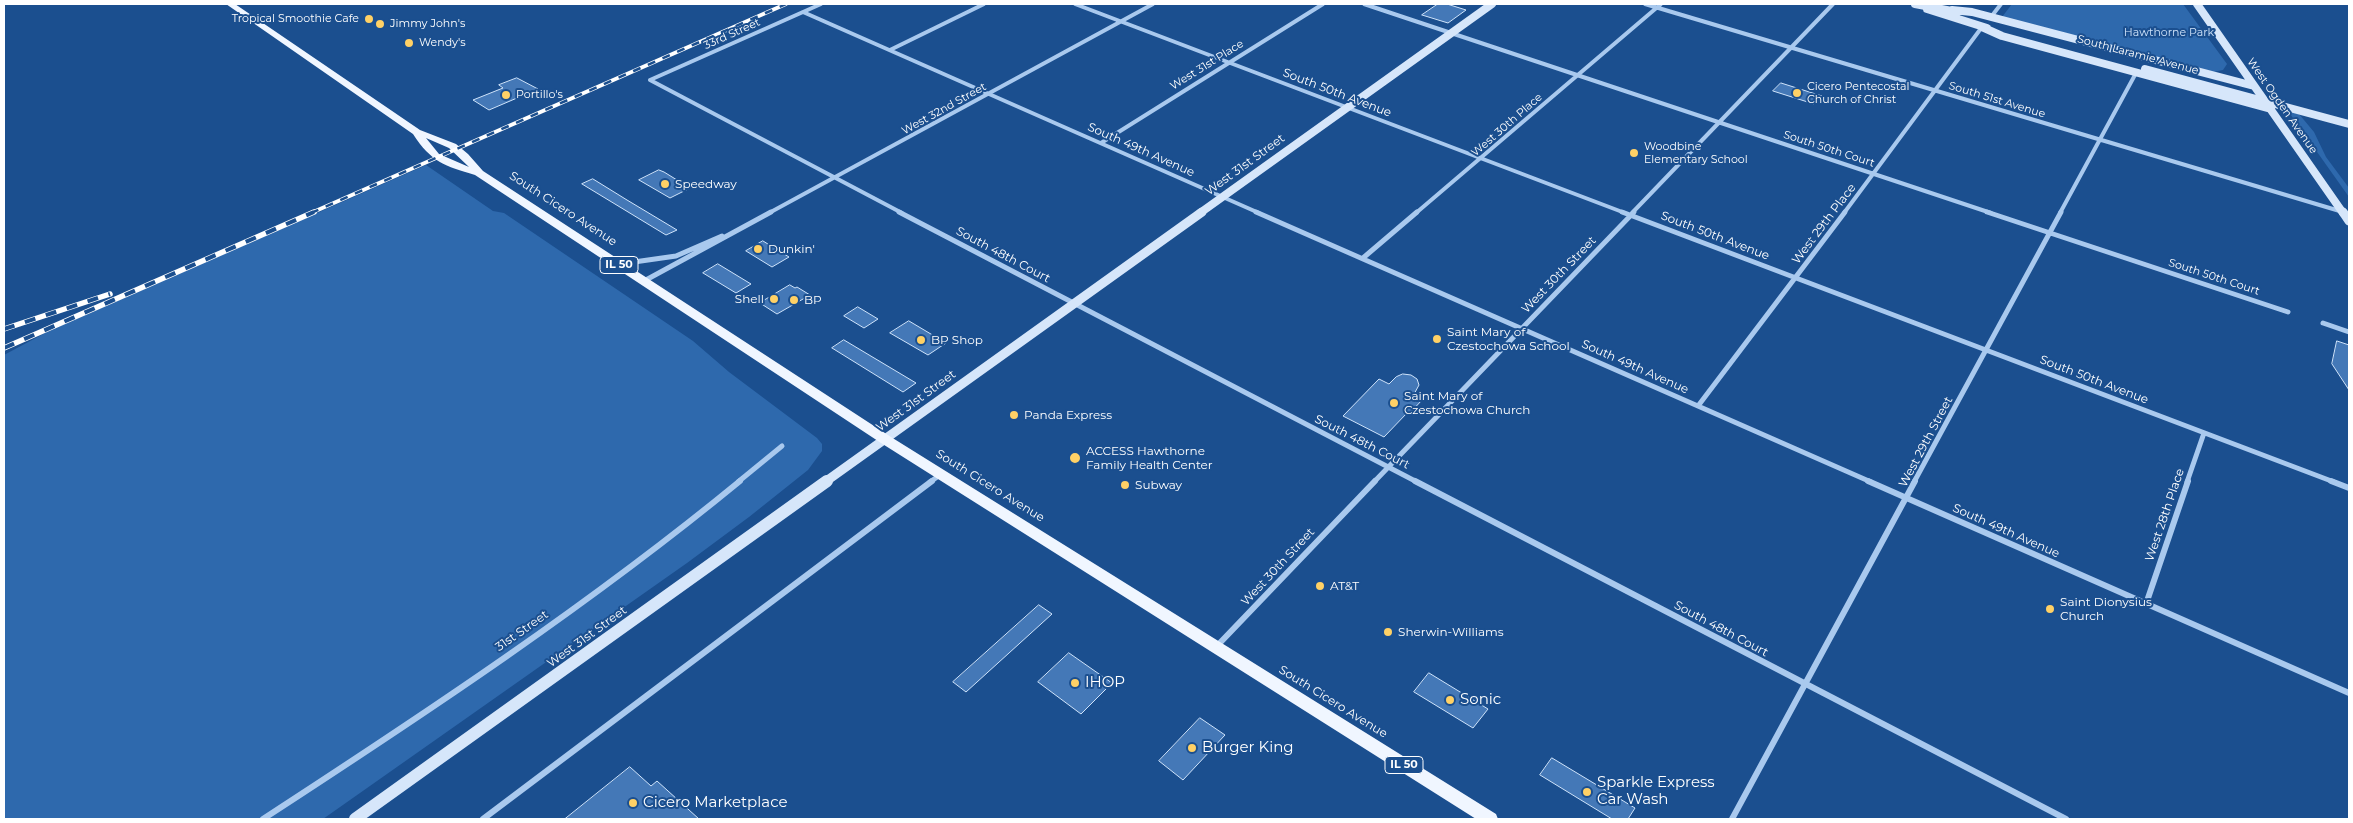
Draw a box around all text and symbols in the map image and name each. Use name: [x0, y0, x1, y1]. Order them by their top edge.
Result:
place label: Tropical Smoothie Cafe: [232, 12, 359, 26]
marker: Tropical Smoothie Cafe: [363, 13, 375, 25]
street label: 33rd Street: [702, 16, 762, 52]
place label: Jimmy John's: [390, 17, 465, 31]
marker: Jimmy John's: [374, 18, 386, 30]
park label: Hawthorne Park: [2124, 26, 2214, 40]
street label: South Laramie Avenue: [2076, 32, 2200, 78]
place label: Wendy's: [419, 36, 466, 50]
marker: Wendy's: [403, 37, 415, 49]
street label: West 31st Place: [1168, 37, 1246, 93]
street label: West Ogden Avenue: [2244, 56, 2320, 156]
street label: South 50th Avenue: [1281, 66, 1393, 120]
street label: South 51st Avenue: [1947, 79, 2047, 121]
street label: West 32nd Street: [900, 80, 988, 138]
place label: Cicero Pentecostal Church of Christ: [1807, 80, 1909, 106]
marker: Cicero Pentecostal Church of Christ: [1791, 87, 1803, 99]
place label: Portillo's: [516, 88, 563, 102]
marker: Portillo's: [500, 89, 512, 101]
street label: West 30th Place: [1469, 91, 1545, 159]
street label: South 49th Avenue: [1085, 120, 1197, 180]
street label: South 50th Court: [1782, 128, 1876, 170]
street label: West 31st Street: [1202, 131, 1288, 199]
place label: Woodbine Elementary School: [1644, 140, 1748, 166]
marker: Woodbine Elementary School: [1628, 147, 1640, 159]
street label: South Cicero Avenue: [507, 169, 619, 249]
place label: Speedway: [675, 177, 737, 191]
marker: Speedway: [659, 178, 671, 190]
street label: West 29th Place: [1789, 181, 1859, 267]
street label: South 50th Avenue: [1659, 209, 1771, 263]
street label: South 48th Court: [953, 224, 1053, 286]
street label: West 30th Street: [1519, 234, 1599, 316]
place label: Dunkin': [768, 242, 815, 256]
marker: Dunkin': [752, 243, 764, 255]
road number: IL 50: [600, 256, 638, 274]
street label: South 50th Court: [2167, 256, 2261, 298]
place label: Shell: [735, 292, 764, 306]
marker: Shell: [768, 293, 780, 305]
place label: BP: [804, 293, 822, 307]
marker: BP: [788, 294, 800, 306]
place label: Saint Mary of Czestochowa School: [1447, 325, 1570, 353]
place label: BP Shop: [931, 333, 983, 347]
marker: Saint Mary of Czestochowa School: [1431, 333, 1443, 345]
marker: BP Shop: [915, 334, 927, 346]
street label: South 49th Avenue: [1579, 337, 1691, 397]
street label: South 50th Avenue: [2038, 353, 2150, 407]
street label: West 31st Street: [873, 367, 959, 435]
place label: Saint Mary of Czestochowa Church: [1404, 389, 1530, 417]
street label: West 29th Street: [1896, 394, 1956, 490]
marker: Saint Mary of Czestochowa Church: [1388, 397, 1400, 409]
place label: Panda Express: [1024, 408, 1112, 422]
marker: Panda Express: [1008, 409, 1020, 421]
street label: South 48th Court: [1312, 412, 1412, 472]
place label: ACCESS Hawthorne Family Health Center: [1086, 444, 1213, 472]
street label: South Cicero Avenue: [933, 447, 1047, 525]
marker: ACCESS Hawthorne Family Health Center: [1068, 451, 1082, 465]
street label: West 28th Place: [2142, 467, 2188, 563]
place label: Subway: [1135, 478, 1182, 492]
marker: Subway: [1119, 479, 1131, 491]
street label: South 49th Avenue: [1950, 501, 2062, 561]
street label: West 30th Street: [1238, 525, 1318, 609]
place label: AT&T: [1330, 579, 1359, 593]
marker: AT&T: [1314, 580, 1326, 592]
place label: Saint Dionysius Church: [2060, 595, 2152, 623]
street label: South 48th Court: [1671, 598, 1771, 660]
street label: West 31st Street: [544, 603, 630, 671]
marker: Saint Dionysius Church: [2044, 603, 2056, 615]
street label: 31st Street: [493, 608, 551, 654]
place label: Sherwin-Williams: [1398, 625, 1504, 639]
marker: Sherwin-Williams: [1382, 626, 1394, 638]
street label: South Cicero Avenue: [1276, 663, 1390, 741]
place label: IHOP: [1085, 674, 1125, 692]
marker: IHOP: [1069, 677, 1081, 689]
place label: Sonic: [1460, 691, 1501, 709]
marker: Sonic: [1444, 694, 1456, 706]
place label: Burger King: [1202, 739, 1294, 757]
marker: Burger King: [1186, 742, 1198, 754]
road number: IL 50: [1385, 756, 1423, 774]
place label: Sparkle Express Car Wash: [1597, 774, 1715, 809]
marker: Sparkle Express Car Wash: [1581, 786, 1593, 798]
place label: Cicero Marketplace: [643, 794, 788, 812]
marker: Cicero Marketplace: [627, 797, 639, 809]

